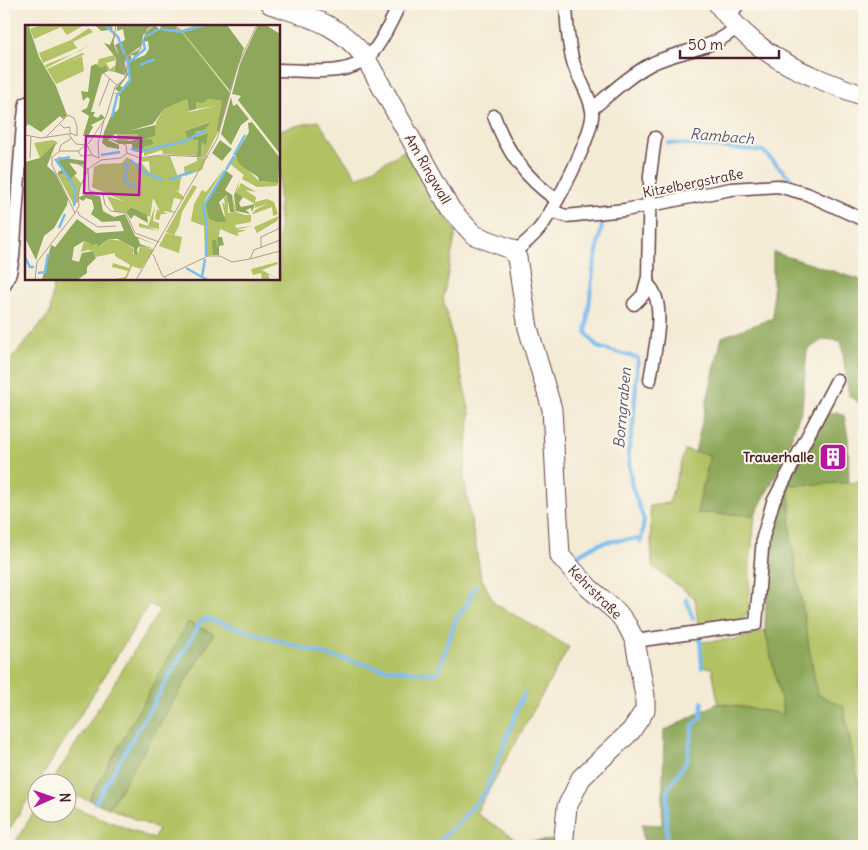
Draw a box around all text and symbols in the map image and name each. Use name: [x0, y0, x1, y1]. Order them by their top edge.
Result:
inset map: [25, 25, 280, 280]
scale bar: [680, 28, 779, 60]
text: 50 m: [688, 35, 723, 54]
water label: Rambach: [689, 124, 755, 148]
street label: Am Ringwall: [401, 131, 455, 207]
street label: Kitzelbergstraße: [641, 164, 745, 202]
water label: Borngraben: [609, 367, 635, 449]
building icon: Trauerhalle: [818, 442, 848, 472]
place label: Trauerhalle: [743, 448, 814, 466]
street label: Kehrstraße: [564, 561, 626, 623]
north arrow: [28, 772, 78, 822]
text: N: [56, 792, 74, 803]

